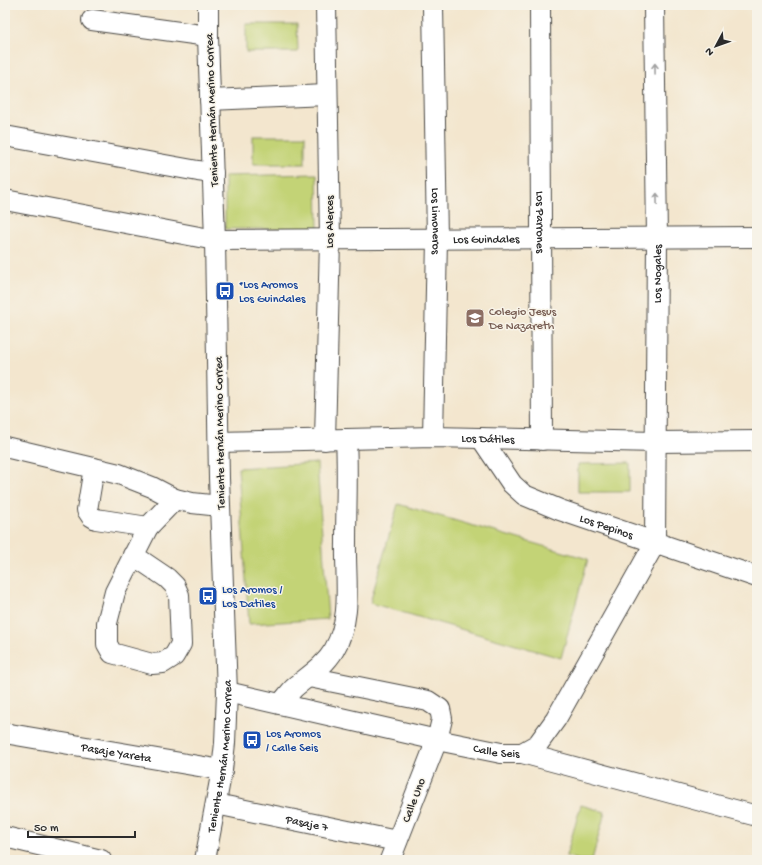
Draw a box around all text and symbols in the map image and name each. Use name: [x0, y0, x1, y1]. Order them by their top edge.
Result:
north arrow: [696, 26, 736, 66]
street label: Teniente Hernán Merino Correa: [203, 33, 223, 188]
text: N: [703, 45, 717, 58]
one-way arrow: [651, 63, 659, 76]
street label: Los Limoneros: [427, 188, 442, 255]
street label: Los Parrones: [532, 191, 546, 254]
one-way arrow: [653, 193, 661, 206]
street label: Los Alerces: [324, 195, 338, 248]
street label: Los Guindales: [453, 233, 520, 248]
street label: Los Nogales: [652, 244, 666, 303]
place label: *Los Aromos Los Guindales: [239, 279, 306, 307]
bus stop icon: *Los Aromos Los Guindales: [214, 280, 236, 302]
place label: Colegio Jesus De Nazareth: [488, 306, 557, 334]
school or university icon: Colegio Jesus De Nazareth: [464, 307, 486, 329]
street label: Teniente Hernán Merino Correa: [213, 356, 229, 511]
street label: Los Dátiles: [461, 433, 515, 448]
street label: Los Pepinos: [577, 512, 635, 544]
place label: Los Aromos / Los Datiles: [222, 584, 282, 612]
bus stop icon: Los Aromos / Los Datiles: [197, 585, 219, 607]
street label: Teniente Hernán Merino Correa: [205, 679, 236, 835]
place label: Los Aromos / Calle Seis: [266, 728, 321, 756]
bus stop icon: Los Aromos / Calle Seis: [241, 729, 263, 751]
street label: Pasaje Yareta: [79, 741, 153, 767]
street label: Calle Seis: [472, 743, 520, 762]
street label: Calle Uno: [400, 777, 430, 825]
scale bar: [28, 813, 135, 839]
street label: Pasaje 7: [283, 813, 330, 836]
text: 50 m: [34, 822, 59, 836]

